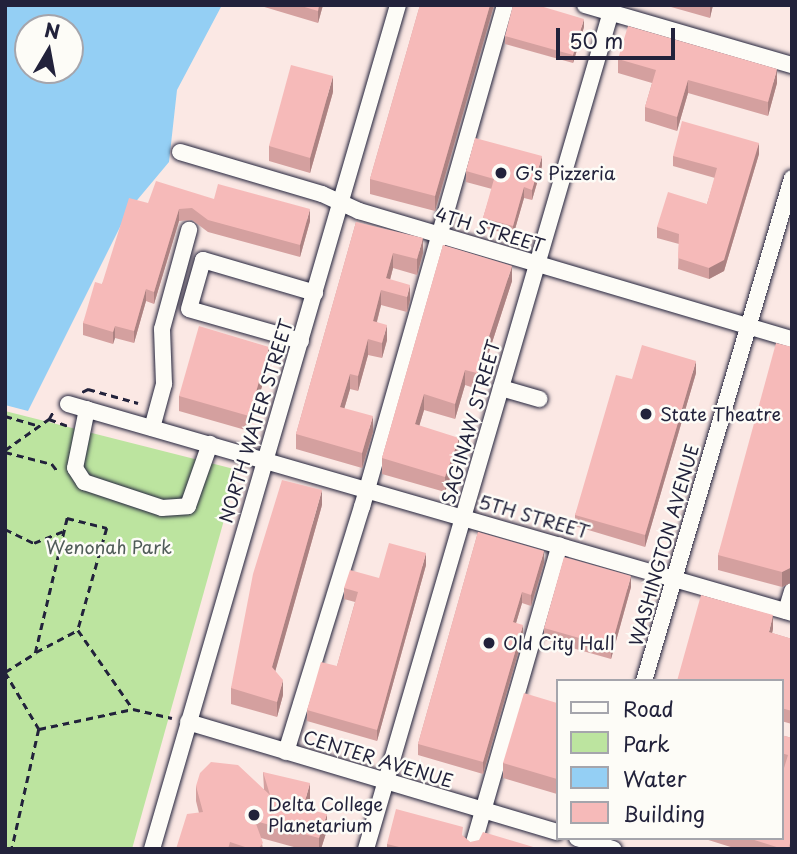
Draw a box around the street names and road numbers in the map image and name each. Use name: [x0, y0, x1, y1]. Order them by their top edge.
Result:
street label: 4TH STREET: [432, 203, 548, 257]
street label: NORTH WATER STREET: [214, 314, 298, 528]
street label: SAGINAW STREET: [437, 337, 505, 507]
street label: WASHINGTON AVENUE: [625, 441, 703, 649]
street label: 5TH STREET: [476, 491, 592, 543]
street label: CENTER AVENUE: [299, 726, 457, 792]

